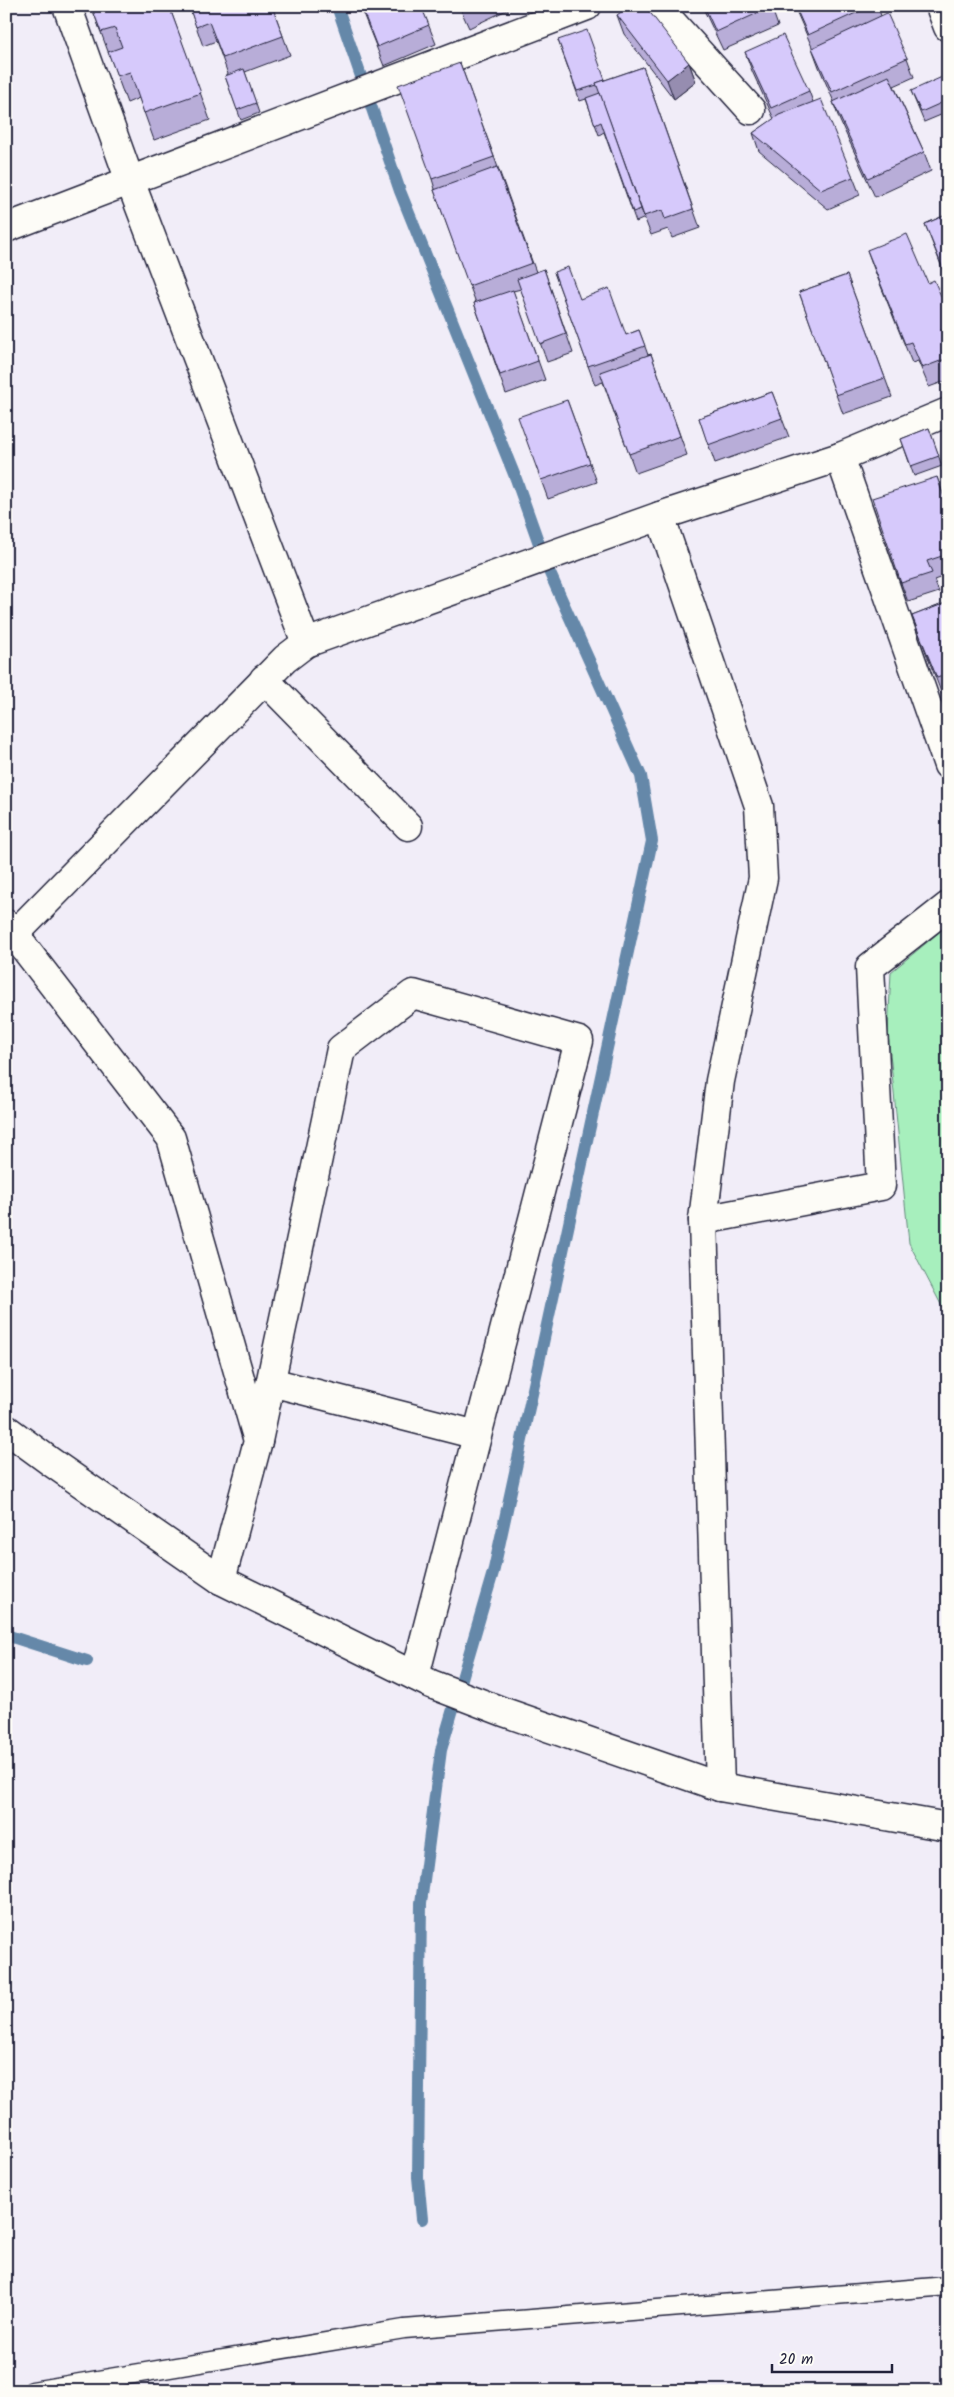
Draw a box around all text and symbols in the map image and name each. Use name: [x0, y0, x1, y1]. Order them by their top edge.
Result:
scale bar: [772, 2342, 892, 2374]
text: 20 m: [779, 2348, 813, 2372]

